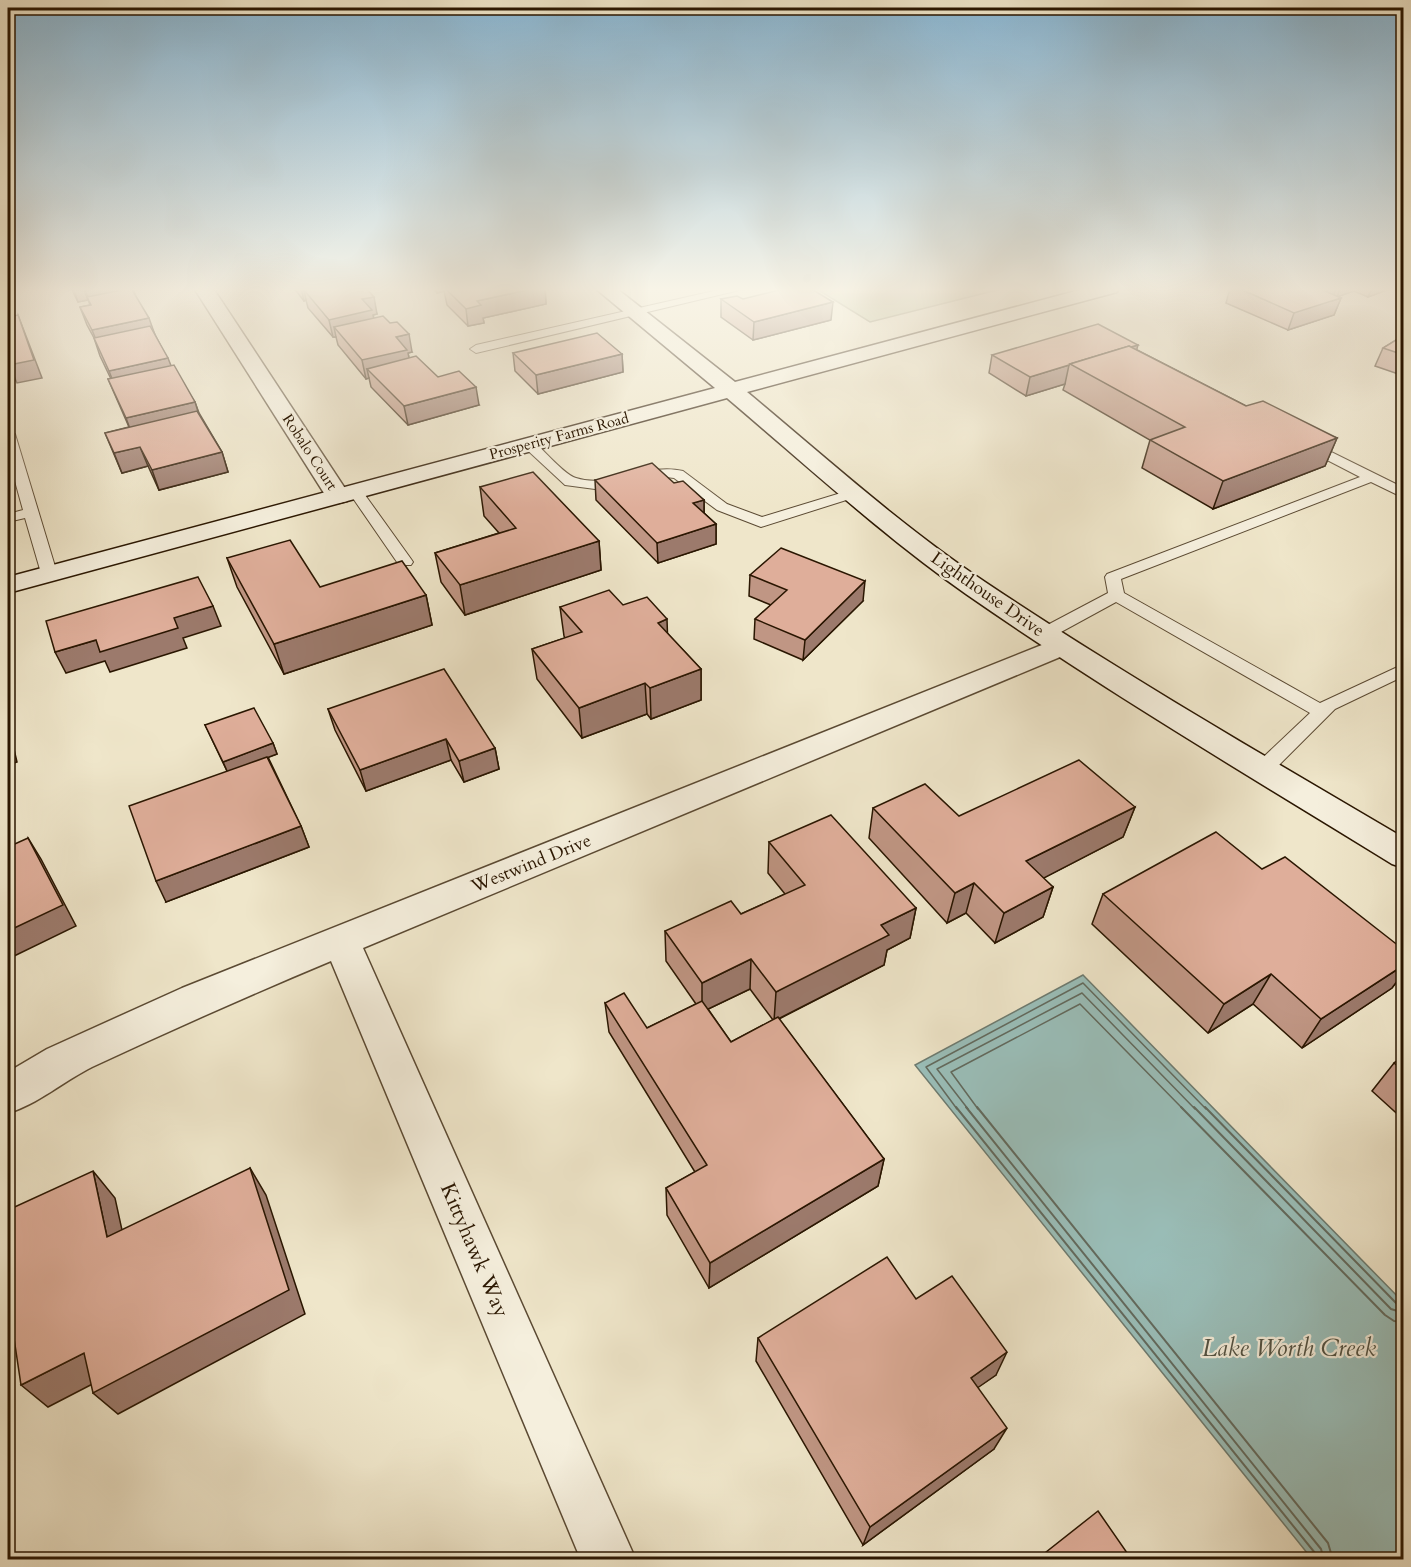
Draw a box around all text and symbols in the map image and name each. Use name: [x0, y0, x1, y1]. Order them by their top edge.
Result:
street label: Prosperity Farms Road: [487, 408, 631, 464]
street label: Robalo Court: [278, 410, 342, 494]
street label: Lighthouse Drive: [926, 546, 1050, 643]
street label: Westwind Drive: [466, 828, 595, 899]
street label: Kittyhawk Way: [433, 1178, 516, 1322]
water label: Lake Worth Creek: [1202, 1332, 1376, 1365]

